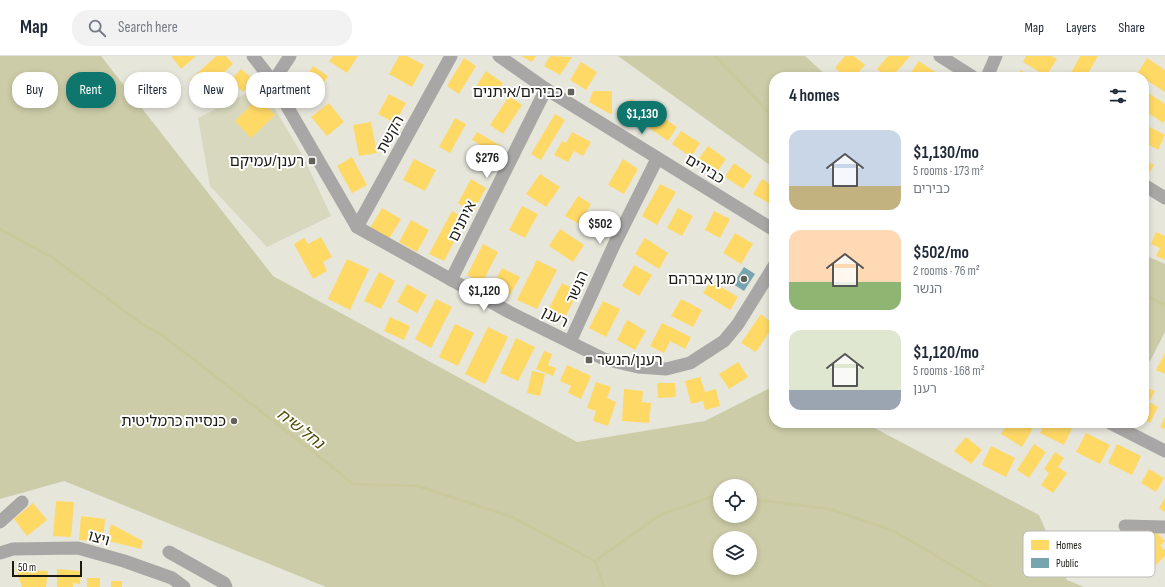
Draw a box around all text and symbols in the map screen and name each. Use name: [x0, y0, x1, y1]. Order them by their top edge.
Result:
search box: [72, 10, 352, 46]
text: Map: [20, 16, 48, 39]
icon: search: [86, 17, 108, 39]
text: Search here: [118, 18, 178, 37]
text: Map: [1024, 19, 1044, 36]
text: Layers: [1066, 19, 1096, 36]
text: Share: [1118, 19, 1145, 36]
chip: Buy: [12, 72, 58, 108]
chip: Rent: [66, 72, 116, 108]
chip: Filters: [124, 72, 181, 108]
chip: New: [189, 72, 238, 108]
chip: Apartment: [246, 72, 325, 108]
place label: כבירים/איתנים: [473, 83, 563, 102]
icon: filters: [1107, 85, 1129, 107]
text: 4 homes: [789, 86, 840, 106]
marker: כבירים/איתנים: [566, 87, 576, 97]
pin: $1,130: [609, 101, 675, 135]
text: $1,130: [626, 106, 658, 122]
street label: הקשת: [372, 112, 408, 156]
text: $1,130/mo: [913, 143, 979, 163]
pin: $276: [463, 145, 511, 179]
icon: home: [821, 146, 869, 194]
text: $276: [475, 150, 499, 166]
street label: כבירים: [682, 150, 728, 189]
place label: רענן/עמיקם: [229, 152, 304, 171]
marker: רענן/עמיקם: [307, 156, 317, 166]
text: 5 rooms · 173 m²: [913, 163, 984, 179]
text: כבירים: [913, 181, 950, 197]
street label: איתנים: [444, 198, 481, 245]
pin: $502: [576, 211, 624, 245]
text: $502: [588, 216, 612, 232]
text: $502/mo: [913, 243, 969, 263]
icon: home: [821, 246, 869, 294]
text: 2 rooms · 76 m²: [913, 263, 980, 279]
street label: הנשר: [562, 268, 593, 306]
place label: מגן אברהם: [668, 270, 736, 289]
marker: מגן אברהם: [739, 274, 749, 284]
pin: $1,120: [451, 278, 517, 312]
text: הנשר: [913, 281, 942, 297]
text: $1,120: [468, 283, 500, 299]
street label: רענן: [538, 303, 571, 332]
text: $1,120/mo: [913, 343, 979, 363]
icon: home: [821, 346, 869, 394]
place label: רענן/הנשר: [597, 351, 663, 370]
marker: רענן/הנשר: [584, 355, 594, 365]
text: 5 rooms · 168 m²: [913, 363, 985, 379]
text: רענן: [913, 381, 937, 397]
water label: נחל שיח: [273, 405, 328, 454]
place label: כנסייה כרמליטית: [121, 412, 226, 431]
marker: כנסייה כרמליטית: [229, 416, 239, 426]
map controls: [713, 479, 757, 575]
button: locate: [713, 479, 757, 523]
street label: ויצו: [86, 526, 112, 551]
button: layers: [713, 531, 757, 575]
legend: [1023, 531, 1155, 577]
text: Homes: [1056, 539, 1082, 552]
text: Public: [1056, 557, 1079, 570]
scale bar: [12, 559, 82, 578]
text: 50 m: [18, 561, 36, 574]

